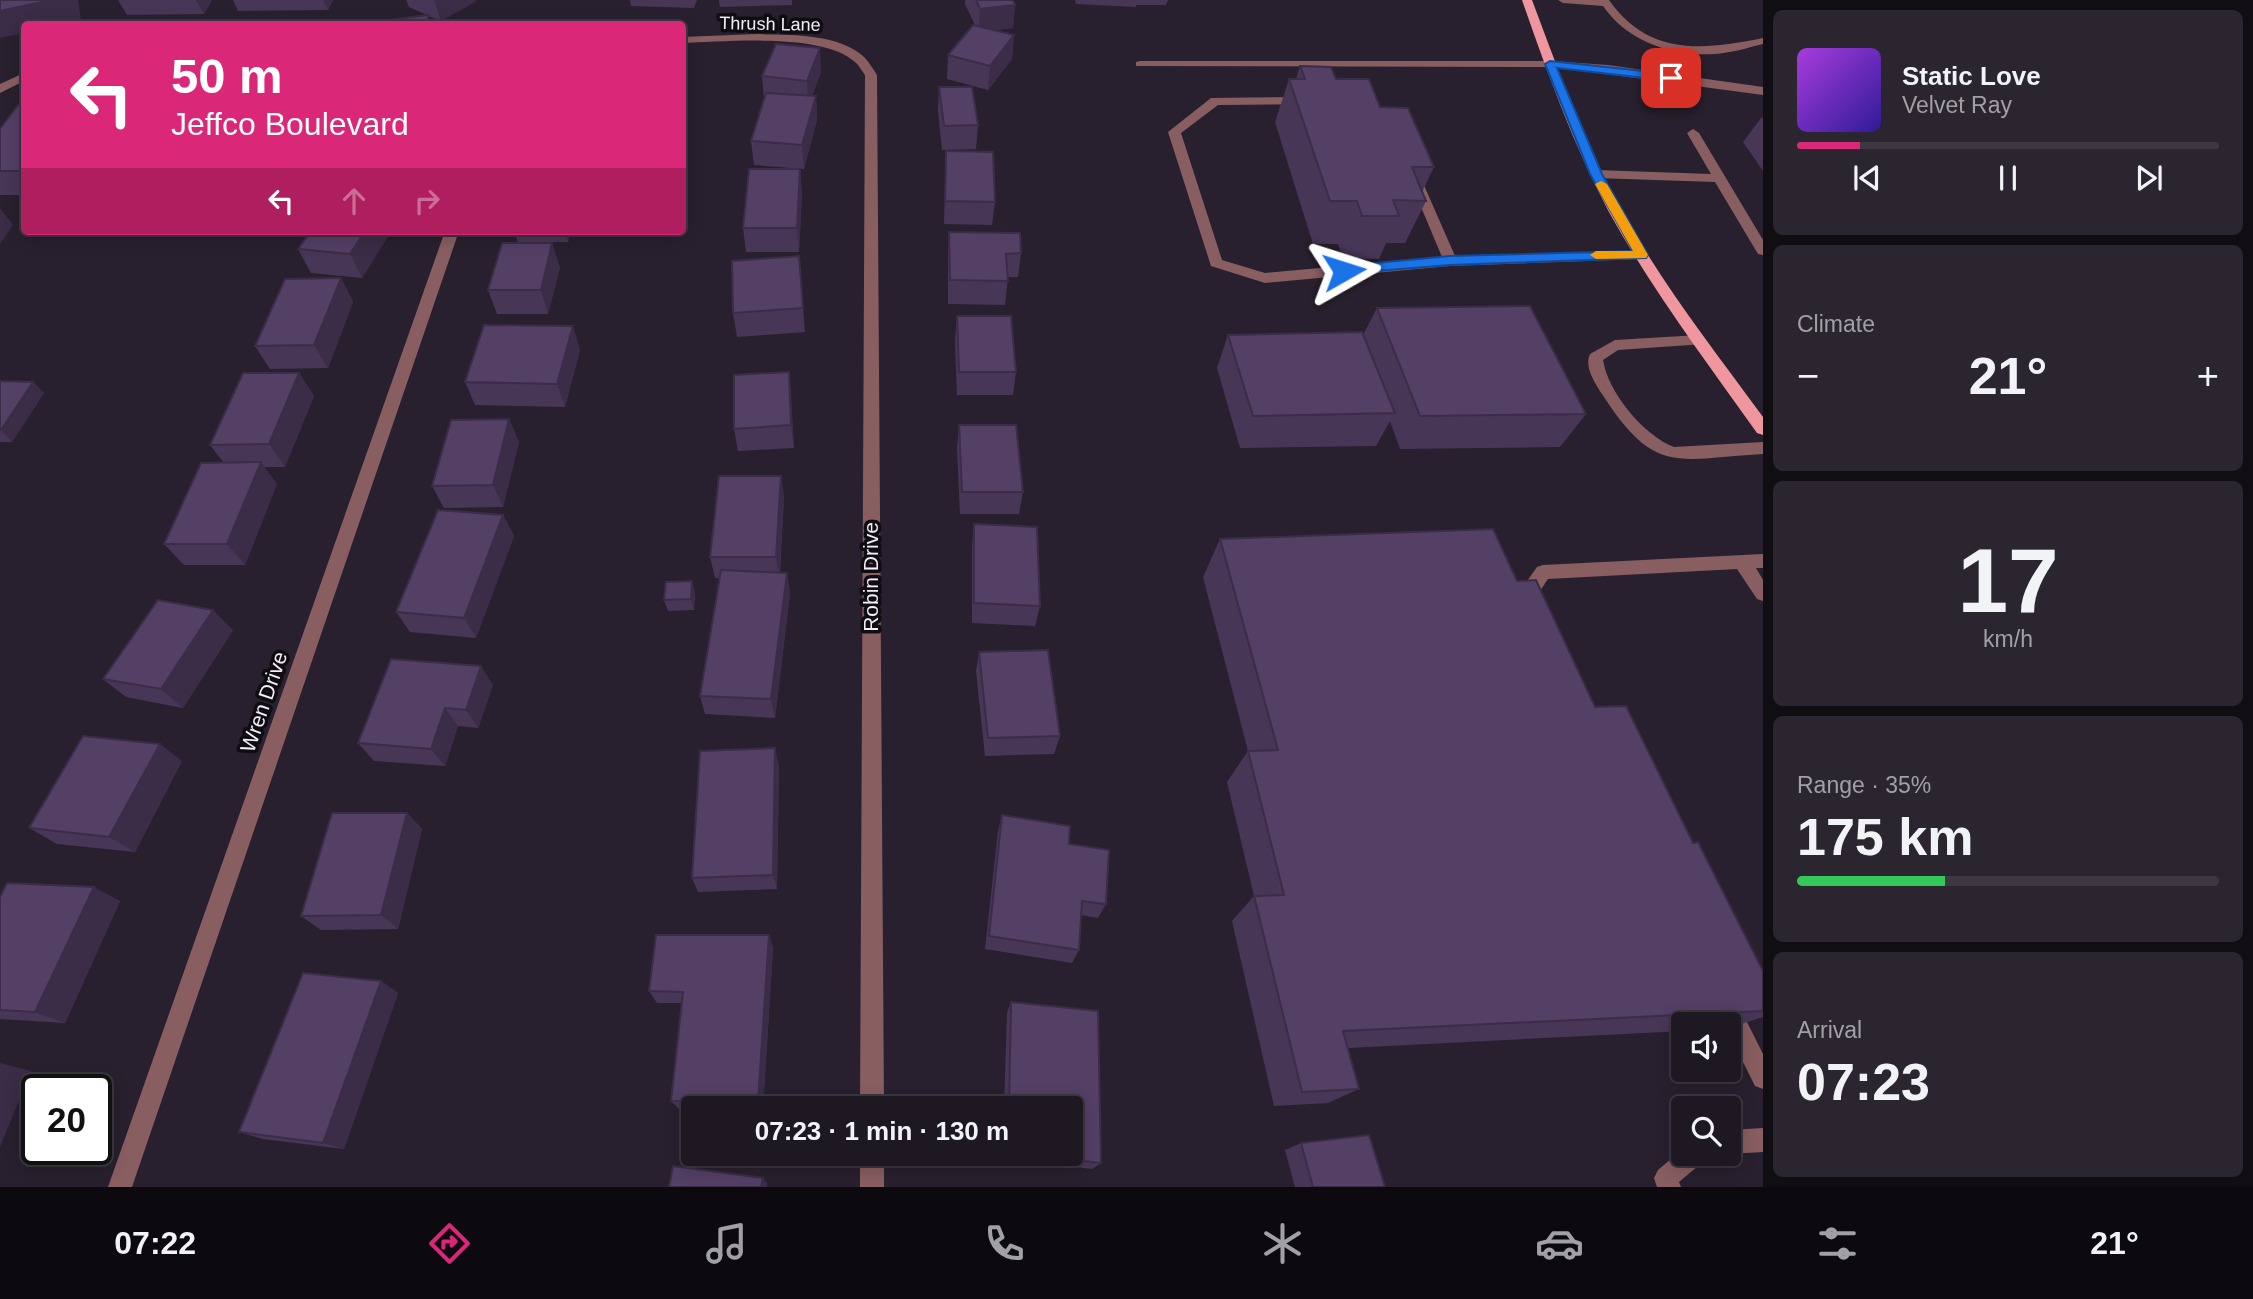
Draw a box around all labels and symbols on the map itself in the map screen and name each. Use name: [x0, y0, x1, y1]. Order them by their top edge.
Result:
street label: Thrush Lane: [719, 13, 821, 35]
pin: [1641, 48, 1701, 108]
position arrow: [1307, 234, 1381, 308]
street label: Robin Drive: [859, 522, 882, 632]
street label: Wren Drive: [236, 649, 291, 755]
speed limit sign: 20: [21, 1074, 112, 1165]

